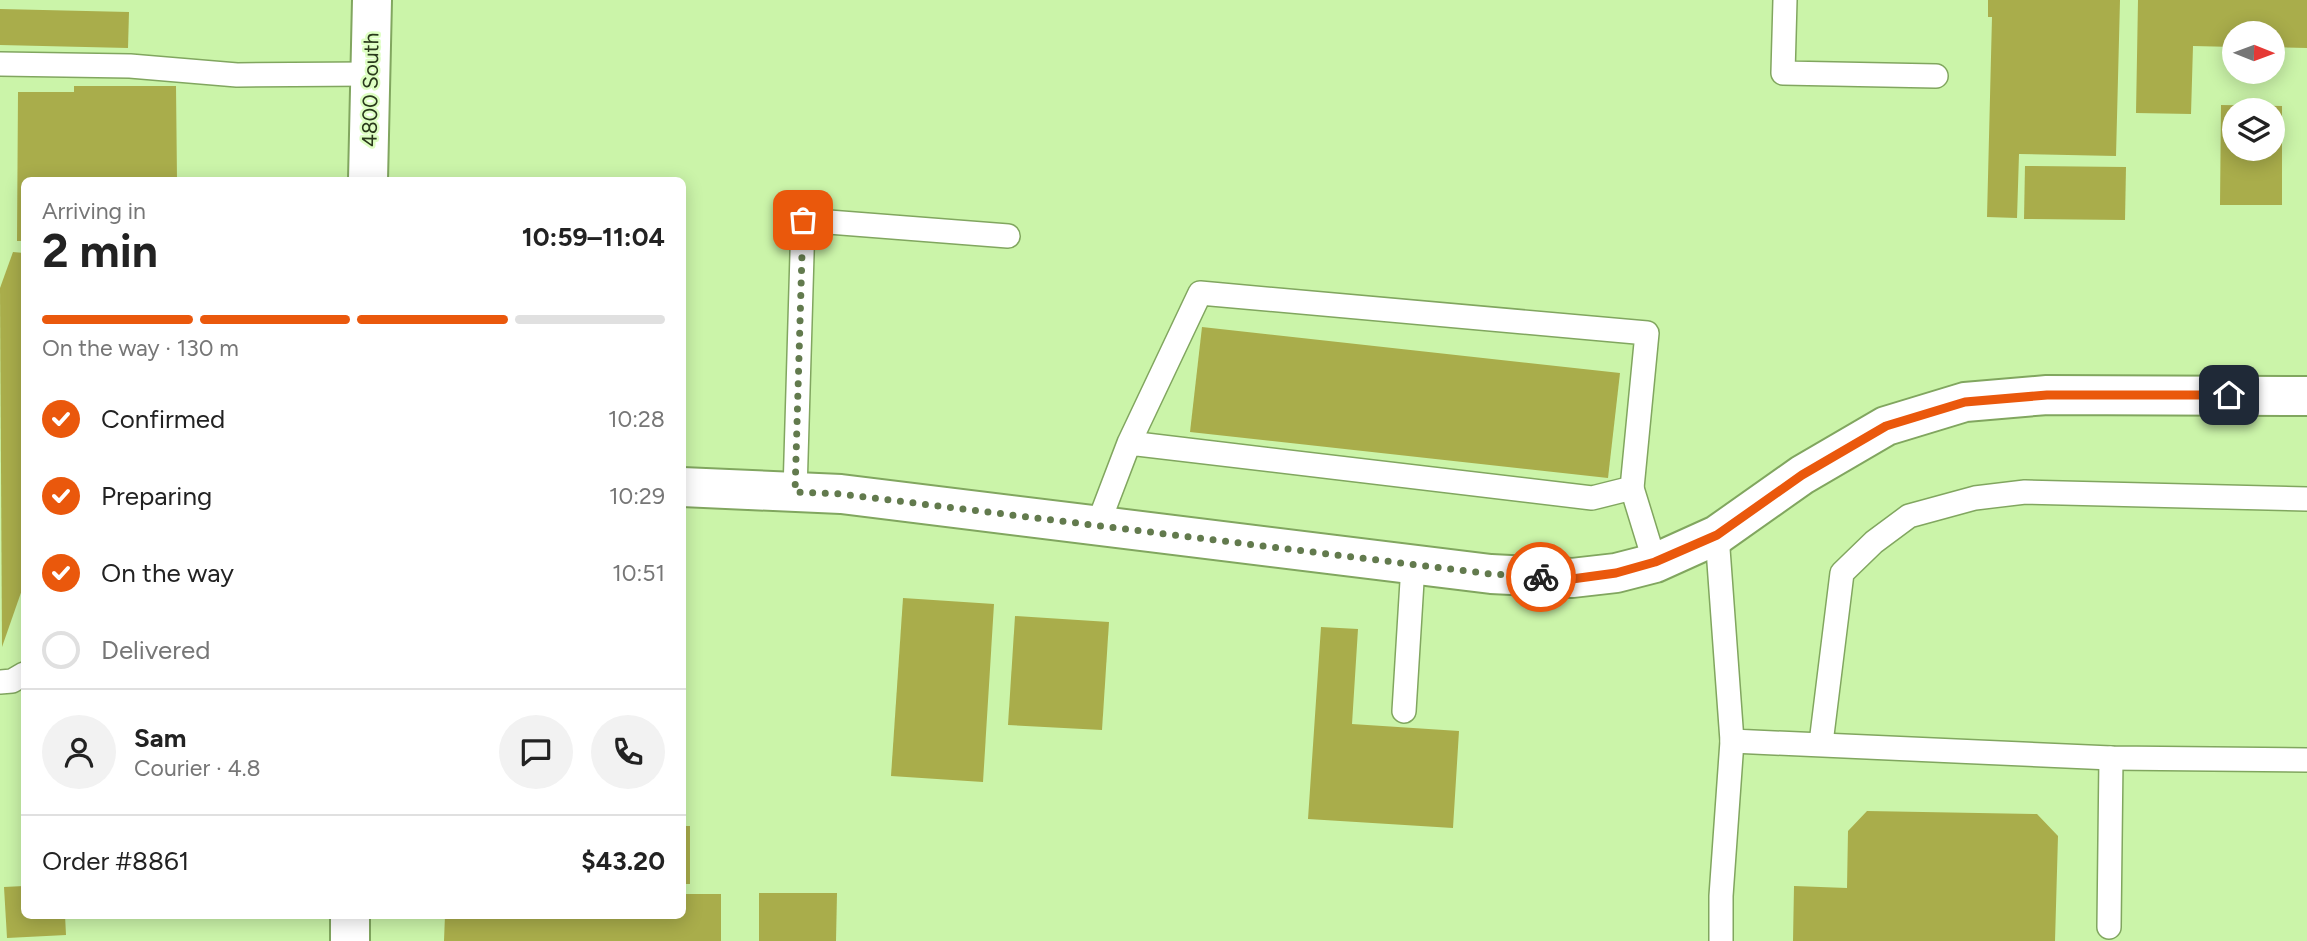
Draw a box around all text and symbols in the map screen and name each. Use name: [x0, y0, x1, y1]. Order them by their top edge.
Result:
north arrow: [2222, 21, 2286, 84]
map controls: [2222, 21, 2285, 161]
street label: 4800 South: [357, 33, 383, 147]
button: layers: [2222, 98, 2285, 161]
pin: [773, 190, 833, 250]
text: Arriving in: [42, 197, 146, 225]
icon: bag: [784, 201, 822, 239]
text: 10:59–11:04: [522, 221, 665, 253]
text: 2 min: [42, 223, 158, 279]
text: On the way · 130 m: [42, 334, 239, 362]
pin: [2199, 365, 2259, 425]
icon: home: [2210, 376, 2248, 414]
icon: check: [42, 400, 80, 438]
text: Confirmed: [101, 403, 225, 435]
text: 10:28: [608, 405, 665, 433]
icon: check: [42, 477, 80, 515]
text: Preparing: [101, 480, 212, 512]
text: 10:29: [609, 482, 665, 510]
courier: [1506, 542, 1576, 612]
icon: check: [42, 554, 80, 592]
text: On the way: [101, 557, 234, 589]
icon: bike: [1522, 558, 1560, 596]
text: 10:51: [612, 559, 665, 587]
text: Delivered: [101, 634, 210, 666]
button: person: [42, 715, 116, 789]
button: chat: [499, 715, 573, 789]
button: phone: [591, 715, 665, 789]
text: Sam: [134, 722, 186, 754]
text: Courier · 4.8: [134, 754, 261, 782]
text: Order #8861: [42, 845, 189, 877]
text: $43.20: [581, 845, 665, 877]

